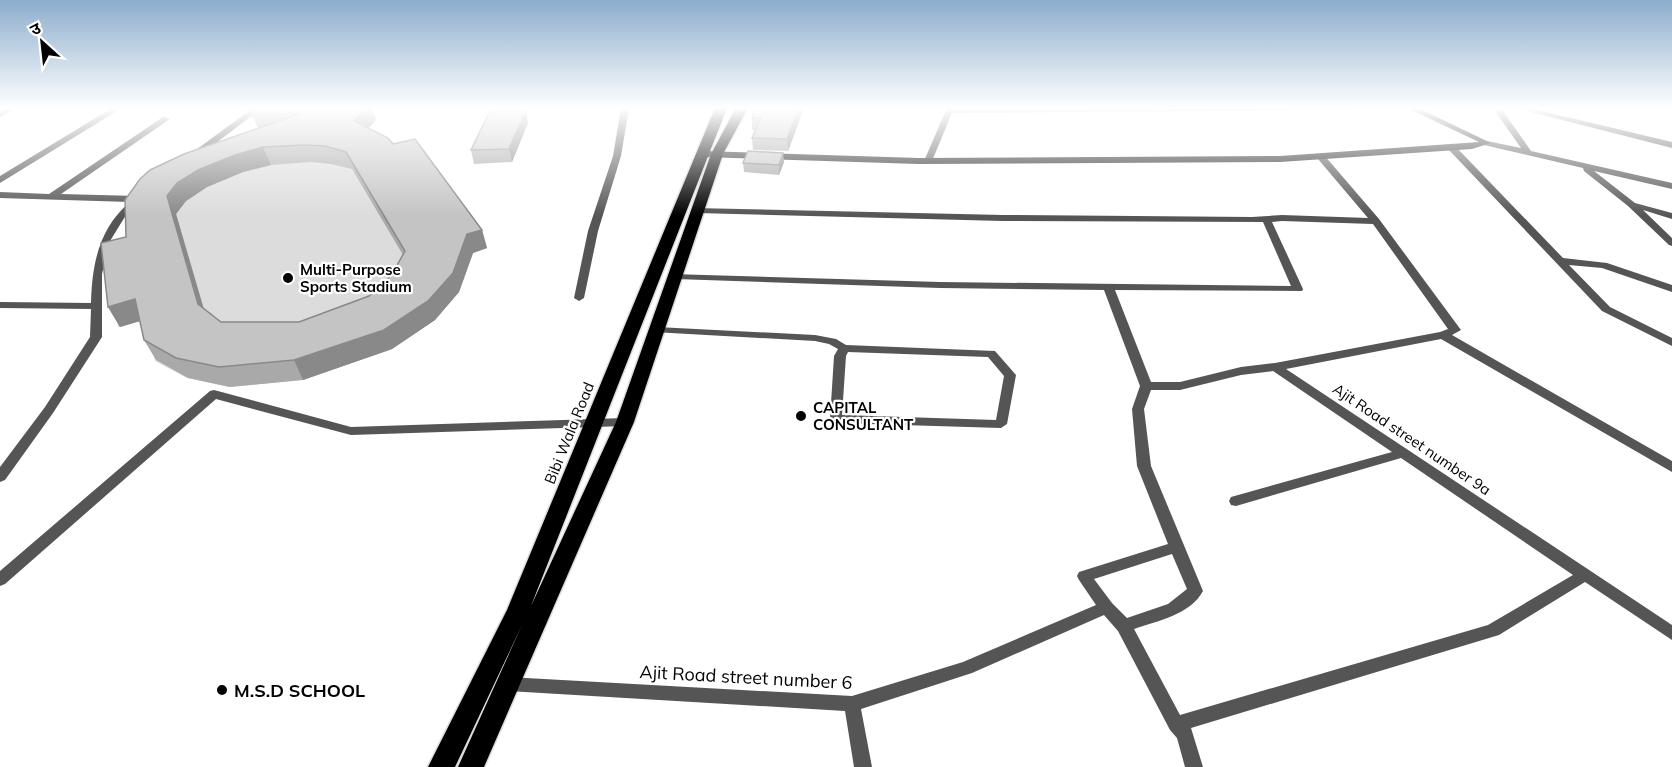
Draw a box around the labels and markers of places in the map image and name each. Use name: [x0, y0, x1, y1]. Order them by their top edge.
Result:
place label: Multi-Purpose Sports Stadium: [300, 260, 412, 296]
marker: Multi-Purpose Sports Stadium: [281, 271, 295, 285]
place label: CAPITAL CONSULTANT: [813, 398, 914, 434]
marker: CAPITAL CONSULTANT: [794, 409, 808, 423]
place label: M.S.D SCHOOL: [234, 679, 365, 702]
marker: M.S.D SCHOOL: [215, 683, 229, 697]

